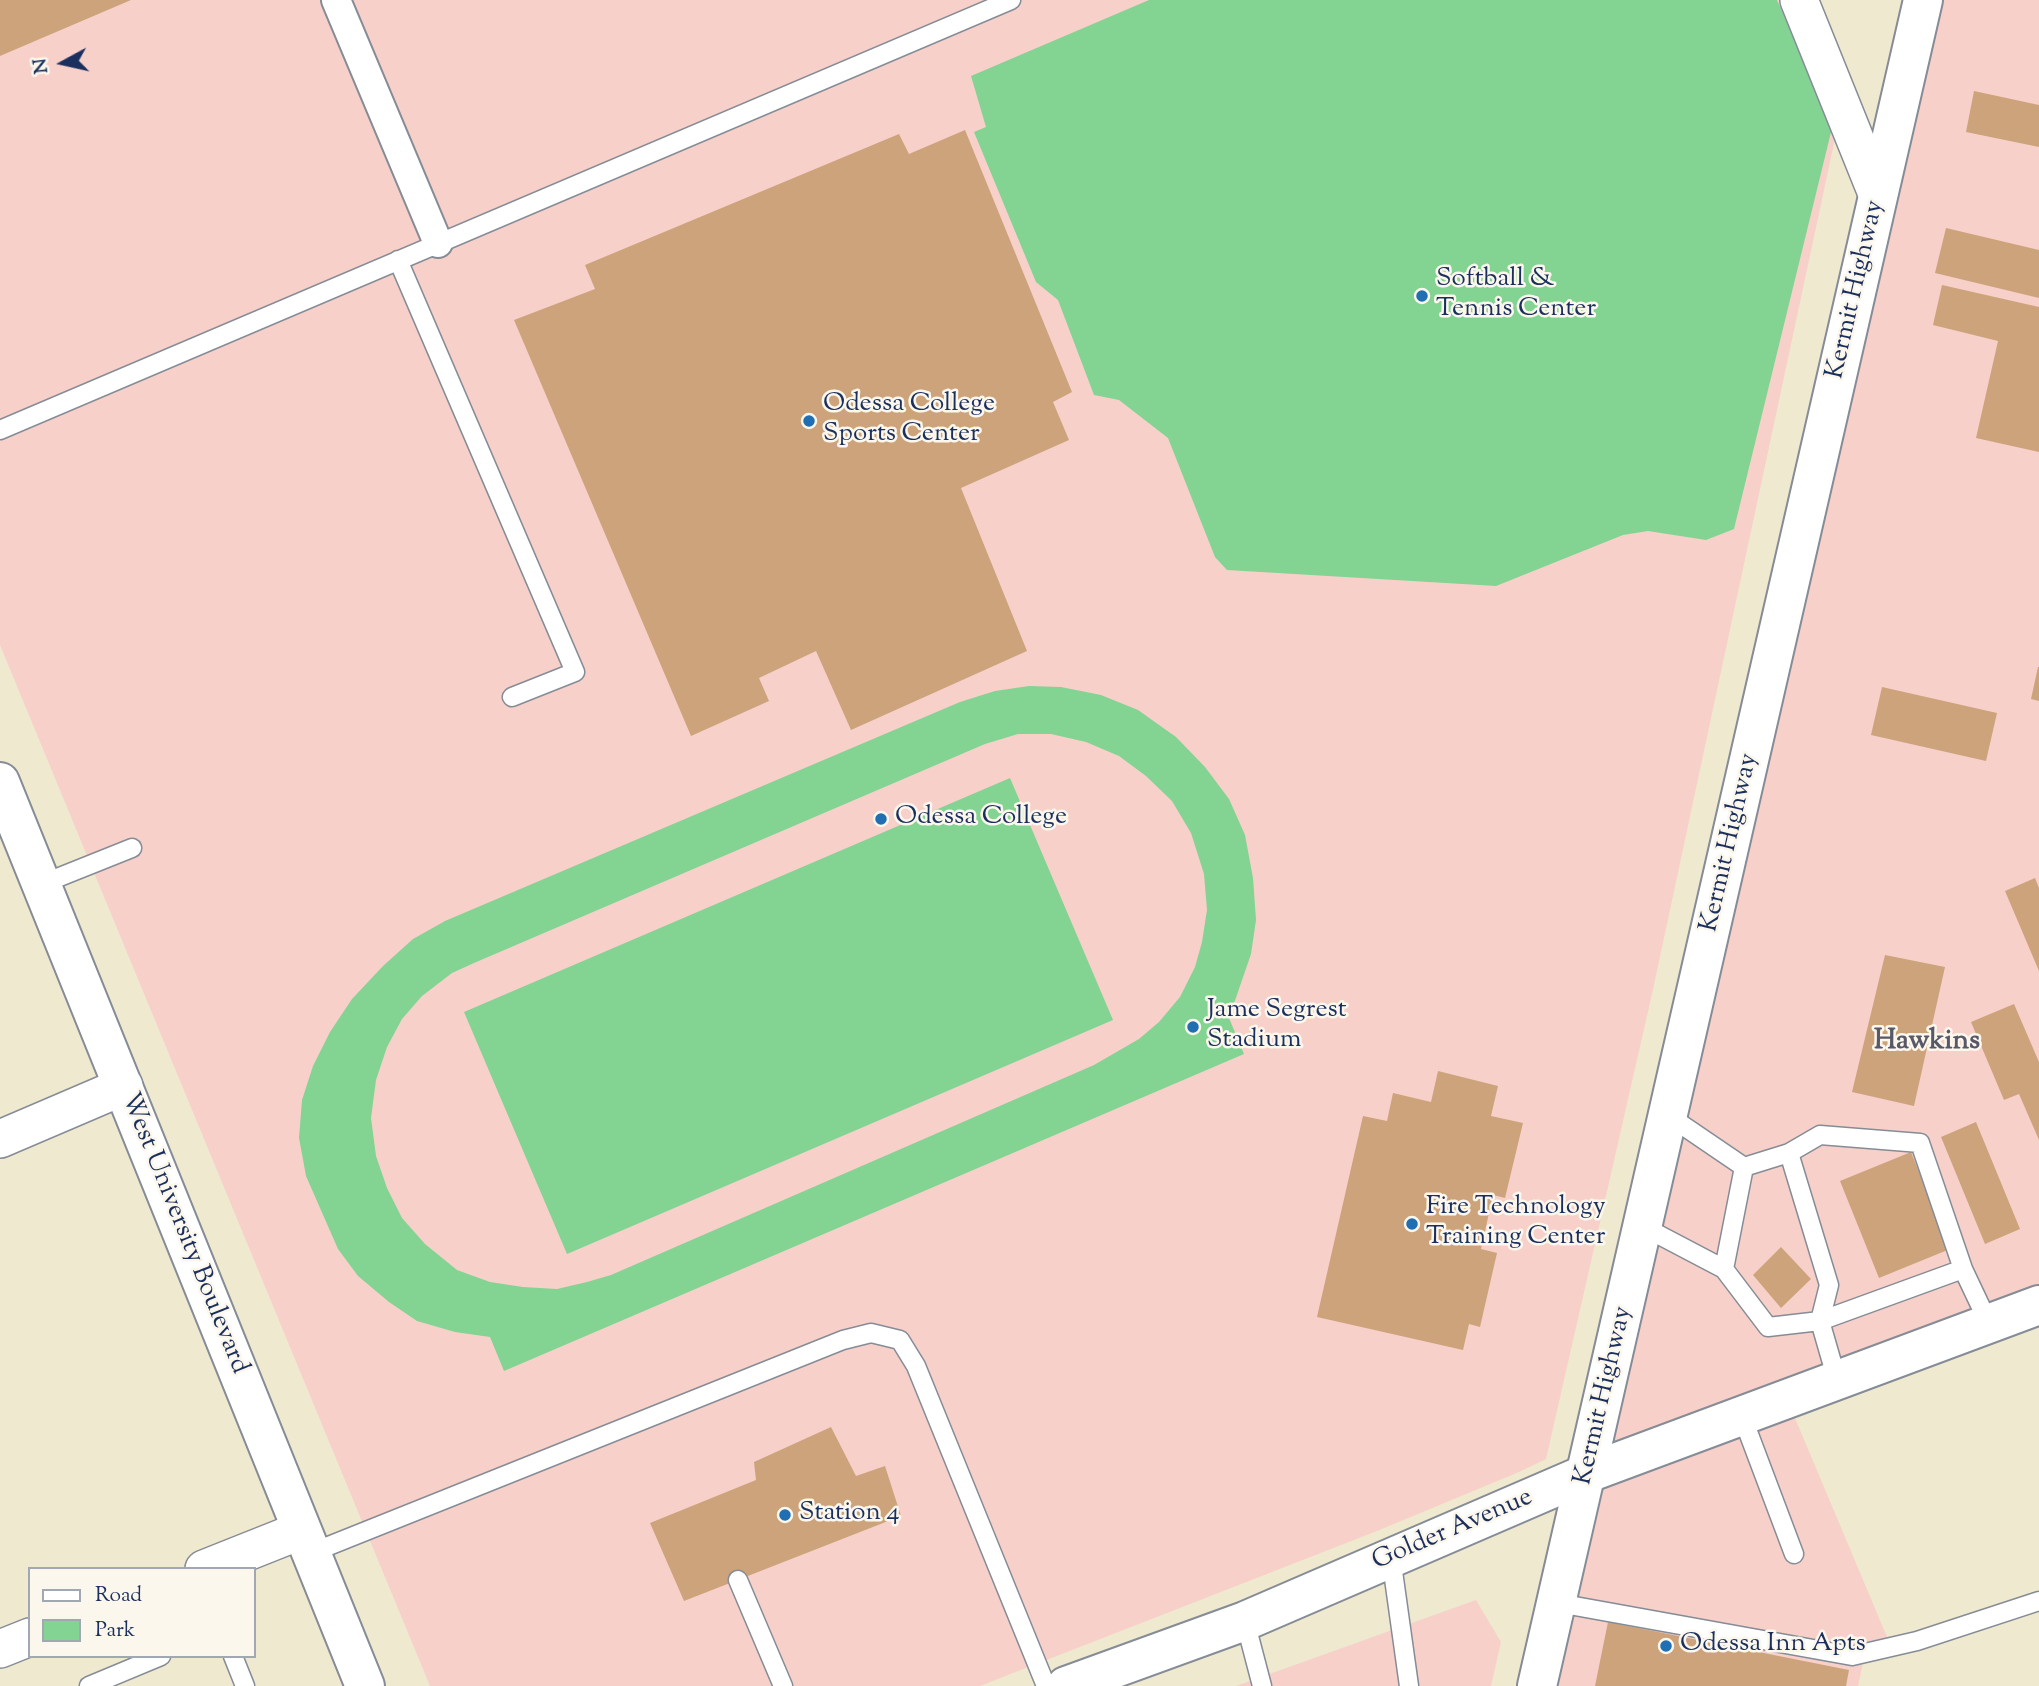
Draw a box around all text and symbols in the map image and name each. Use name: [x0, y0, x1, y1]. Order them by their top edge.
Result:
north arrow: [28, 28, 98, 98]
text: N: [27, 57, 56, 75]
street label: Kermit Highway: [1821, 198, 1893, 382]
place label: Softball & Tennis Center: [1436, 265, 1596, 326]
marker: Softball & Tennis Center: [1414, 288, 1430, 304]
place label: Odessa College Sports Center: [823, 390, 995, 452]
marker: Odessa College Sports Center: [801, 413, 817, 429]
street label: Kermit Highway: [1695, 751, 1767, 935]
place label: Odessa College: [895, 803, 1067, 835]
marker: Odessa College: [873, 811, 889, 827]
place label: Jame Segrest Stadium: [1207, 996, 1347, 1058]
marker: Jame Segrest Stadium: [1185, 1019, 1201, 1035]
district label: Hawkins: [1874, 1026, 1980, 1060]
street label: West University Boulevard: [112, 1089, 254, 1379]
place label: Fire Technology Training Center: [1426, 1193, 1606, 1254]
marker: Fire Technology Training Center: [1404, 1216, 1420, 1232]
street label: Kermit Highway: [1569, 1304, 1641, 1488]
street label: Golder Avenue: [1368, 1483, 1538, 1579]
place label: Station 4: [799, 1499, 899, 1531]
marker: Station 4: [777, 1507, 793, 1523]
legend: [28, 1567, 256, 1658]
text: Road: [95, 1581, 142, 1611]
text: Park: [95, 1616, 135, 1646]
place label: Odessa Inn Apts: [1680, 1630, 1866, 1662]
marker: Odessa Inn Apts: [1658, 1638, 1674, 1654]

